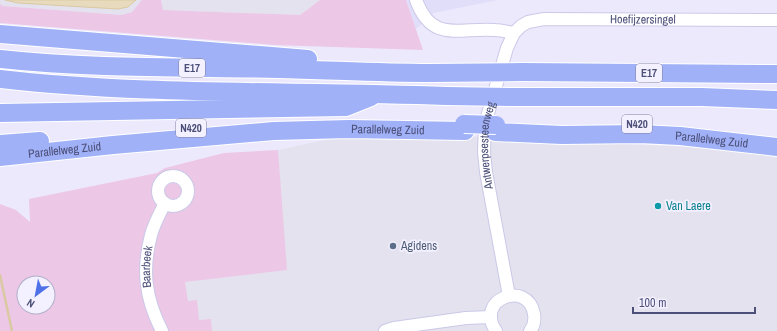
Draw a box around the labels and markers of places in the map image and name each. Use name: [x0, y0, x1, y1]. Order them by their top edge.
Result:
place label: Van Laere: [666, 198, 711, 214]
marker: Van Laere: [653, 201, 663, 211]
place label: Agidens: [400, 238, 437, 254]
marker: Agidens: [388, 241, 398, 251]

